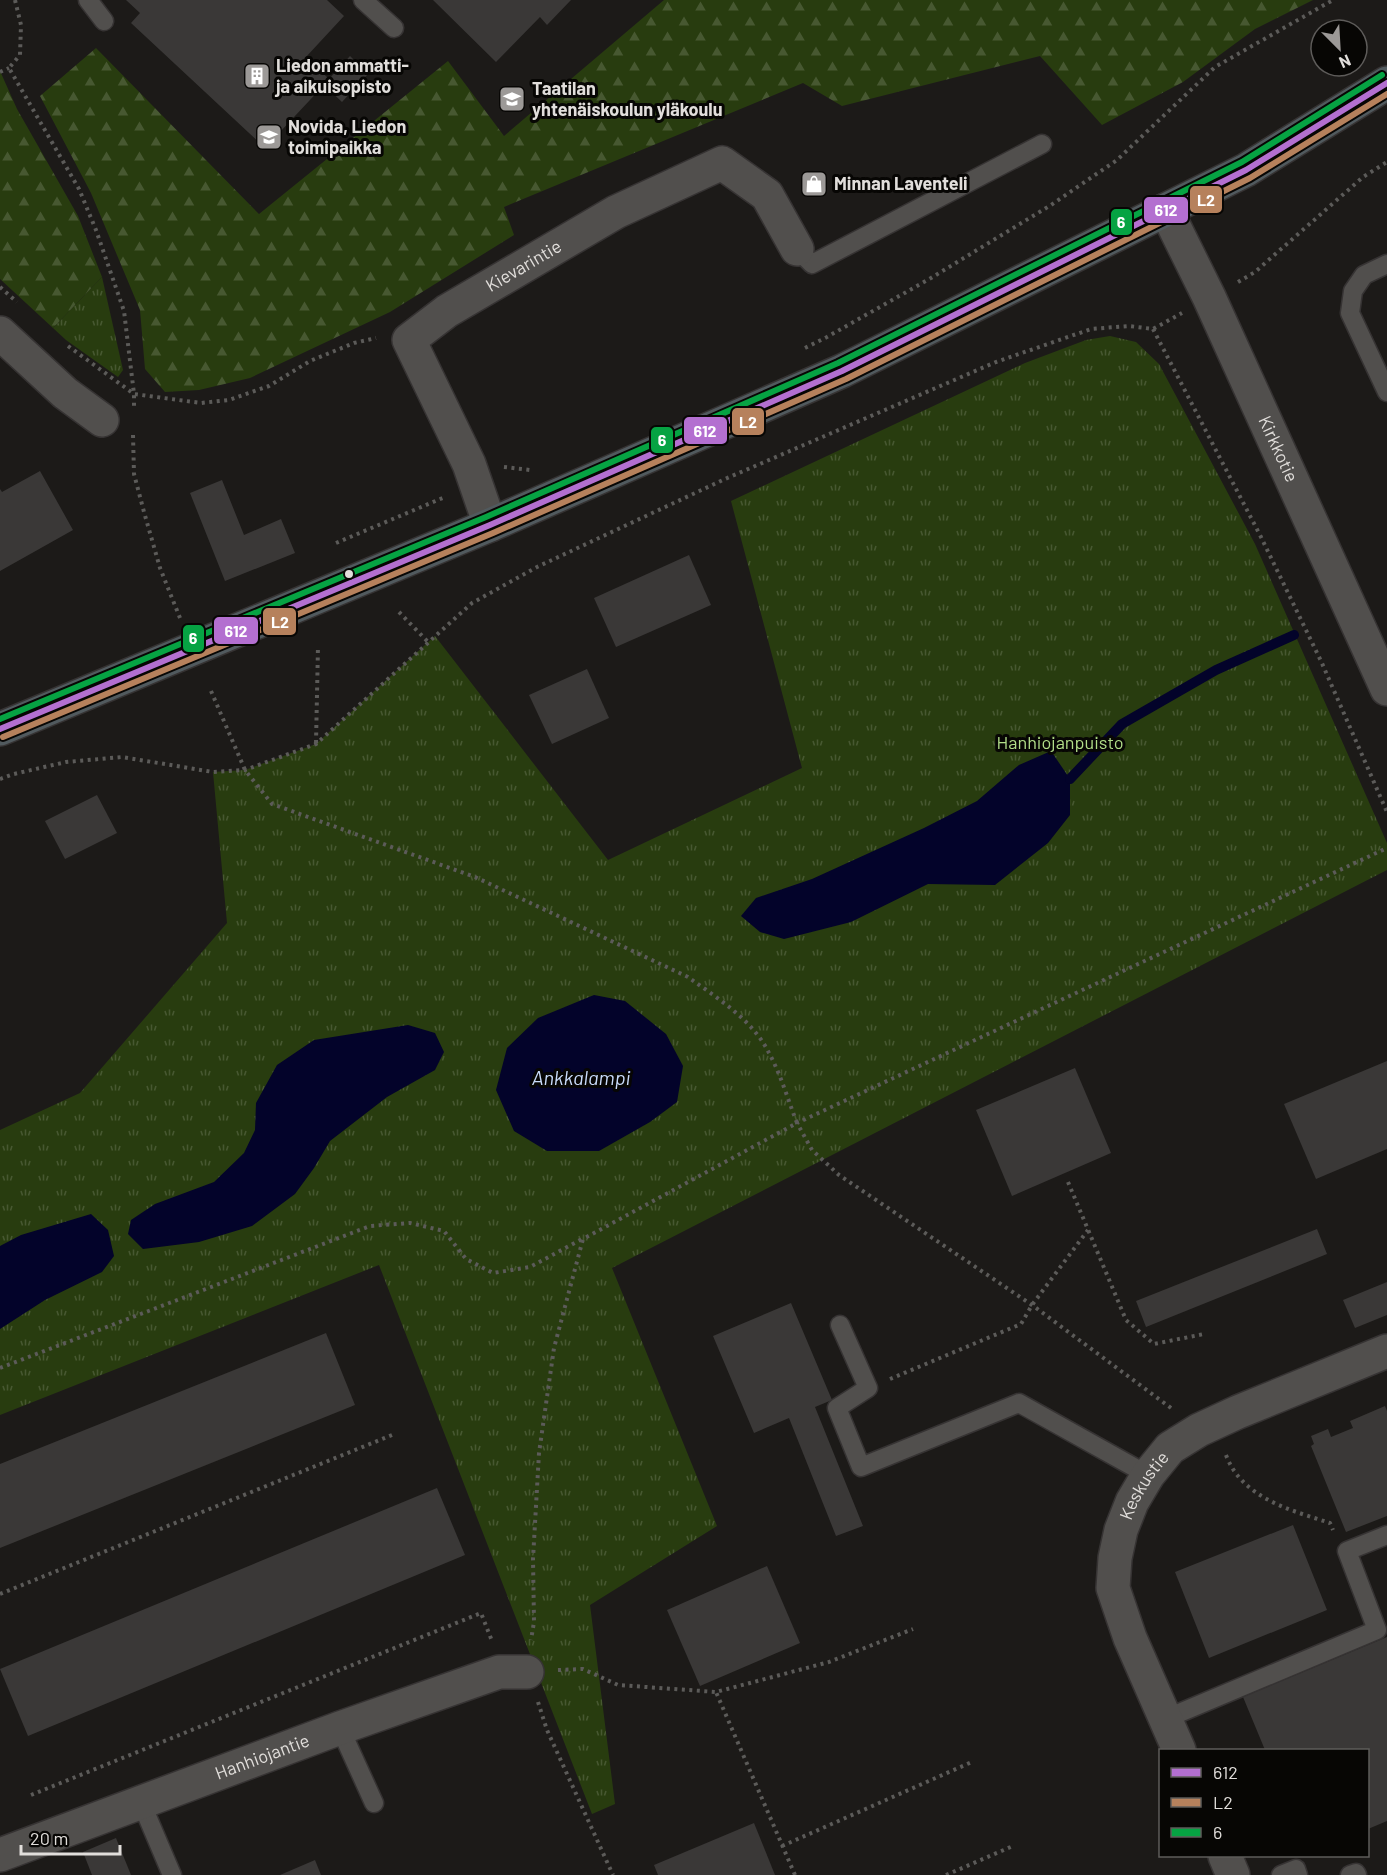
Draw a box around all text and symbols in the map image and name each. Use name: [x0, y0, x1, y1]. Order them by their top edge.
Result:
north arrow: [1309, 18, 1369, 78]
text: N: [1337, 51, 1354, 73]
place label: Liedon ammatti- ja aikuisopisto: [274, 54, 409, 97]
building icon: Liedon ammatti- ja aikuisopisto: [242, 61, 272, 91]
place label: Taatilan yhtenäiskoulun yläkoulu: [532, 77, 722, 120]
school or university icon: Taatilan yhtenäiskoulun yläkoulu: [497, 84, 527, 114]
place label: Novida, Liedon toimipaikka: [288, 115, 406, 158]
school or university icon: Novida, Liedon toimipaikka: [254, 122, 284, 152]
shop icon: Minnan Laventeli: [799, 169, 829, 199]
place label: Minnan Laventeli: [834, 172, 968, 194]
line badge: L2: [1189, 185, 1223, 214]
text: L2: [1197, 190, 1215, 209]
line badge: 612: [1143, 196, 1189, 224]
text: 612: [1154, 200, 1178, 219]
line badge: 6: [1110, 208, 1133, 236]
text: 6: [1117, 212, 1126, 231]
street label: Kievarintie: [481, 234, 565, 296]
line badge: L2: [731, 407, 765, 436]
text: L2: [739, 412, 757, 431]
street label: Kirkkotie: [1254, 412, 1303, 485]
line badge: 612: [683, 416, 728, 445]
text: 612: [693, 421, 717, 440]
line badge: 6: [650, 426, 674, 454]
text: 6: [658, 430, 667, 449]
unlabelled marker: [343, 568, 355, 580]
line badge: L2: [262, 607, 297, 636]
text: L2: [271, 612, 289, 631]
line badge: 612: [213, 616, 259, 645]
text: 612: [224, 621, 248, 640]
line badge: 6: [182, 624, 205, 653]
text: 6: [189, 628, 198, 647]
park label: Hanhiojanpuisto: [997, 731, 1123, 753]
water label: Ankkalampi: [532, 1065, 630, 1089]
street label: Keskustie: [1114, 1446, 1173, 1523]
street label: Hanhiojantie: [212, 1728, 312, 1784]
legend: [1159, 1749, 1369, 1857]
text: 612: [1213, 1761, 1238, 1783]
text: L2: [1213, 1791, 1233, 1813]
scale bar: [21, 1818, 120, 1856]
text: 6: [1213, 1821, 1222, 1843]
text: 20 m: [30, 1827, 68, 1849]

